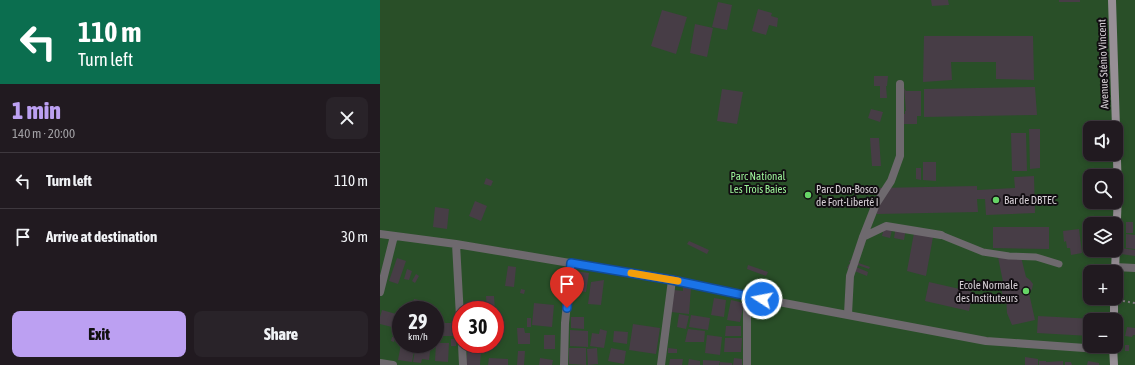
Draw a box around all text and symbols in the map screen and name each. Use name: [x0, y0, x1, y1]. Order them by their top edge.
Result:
icon: left: [12, 16, 64, 68]
text: 110 m: [78, 16, 141, 48]
street label: Avenue Sténio Vincent: [1095, 19, 1111, 109]
text: Turn left: [78, 49, 133, 70]
text: 1 min: [12, 97, 61, 124]
button: close: [326, 97, 368, 139]
map controls: [1083, 121, 1123, 353]
button: sound: [1083, 121, 1123, 161]
text: 140 m · 20:00: [12, 126, 75, 141]
button: search: [1083, 169, 1123, 209]
icon: left: [12, 170, 34, 192]
park label: Parc National Les Trois Baies: [730, 170, 787, 195]
text: Turn left: [46, 172, 92, 189]
text: 110 m: [334, 172, 368, 189]
place label: Parc Don-Bosco de Fort-Liberté I: [816, 183, 879, 208]
marker: Parc Don-Bosco de Fort-Liberté I: [803, 190, 813, 200]
place label: Bar de DBTEC: [1004, 194, 1057, 206]
marker: Bar de DBTEC: [991, 195, 1001, 205]
button: layers: [1083, 217, 1123, 257]
icon: arrive: [12, 226, 34, 248]
text: Arrive at destination: [46, 228, 157, 245]
text: 30 m: [341, 228, 368, 245]
button: +: [1083, 265, 1123, 305]
pin: [550, 267, 584, 308]
icon: arrive: [556, 273, 578, 295]
position arrow: [741, 278, 783, 320]
place label: Ecole Normale des Instituteurs: [956, 279, 1018, 304]
marker: Ecole Normale des Instituteurs: [1021, 286, 1031, 296]
speed limit sign: 30: [452, 301, 504, 353]
text: 29: [409, 310, 427, 333]
button: Exit: [12, 311, 186, 357]
button: Share: [194, 311, 368, 357]
button: −: [1083, 313, 1123, 353]
text: km/h: [408, 331, 428, 342]

